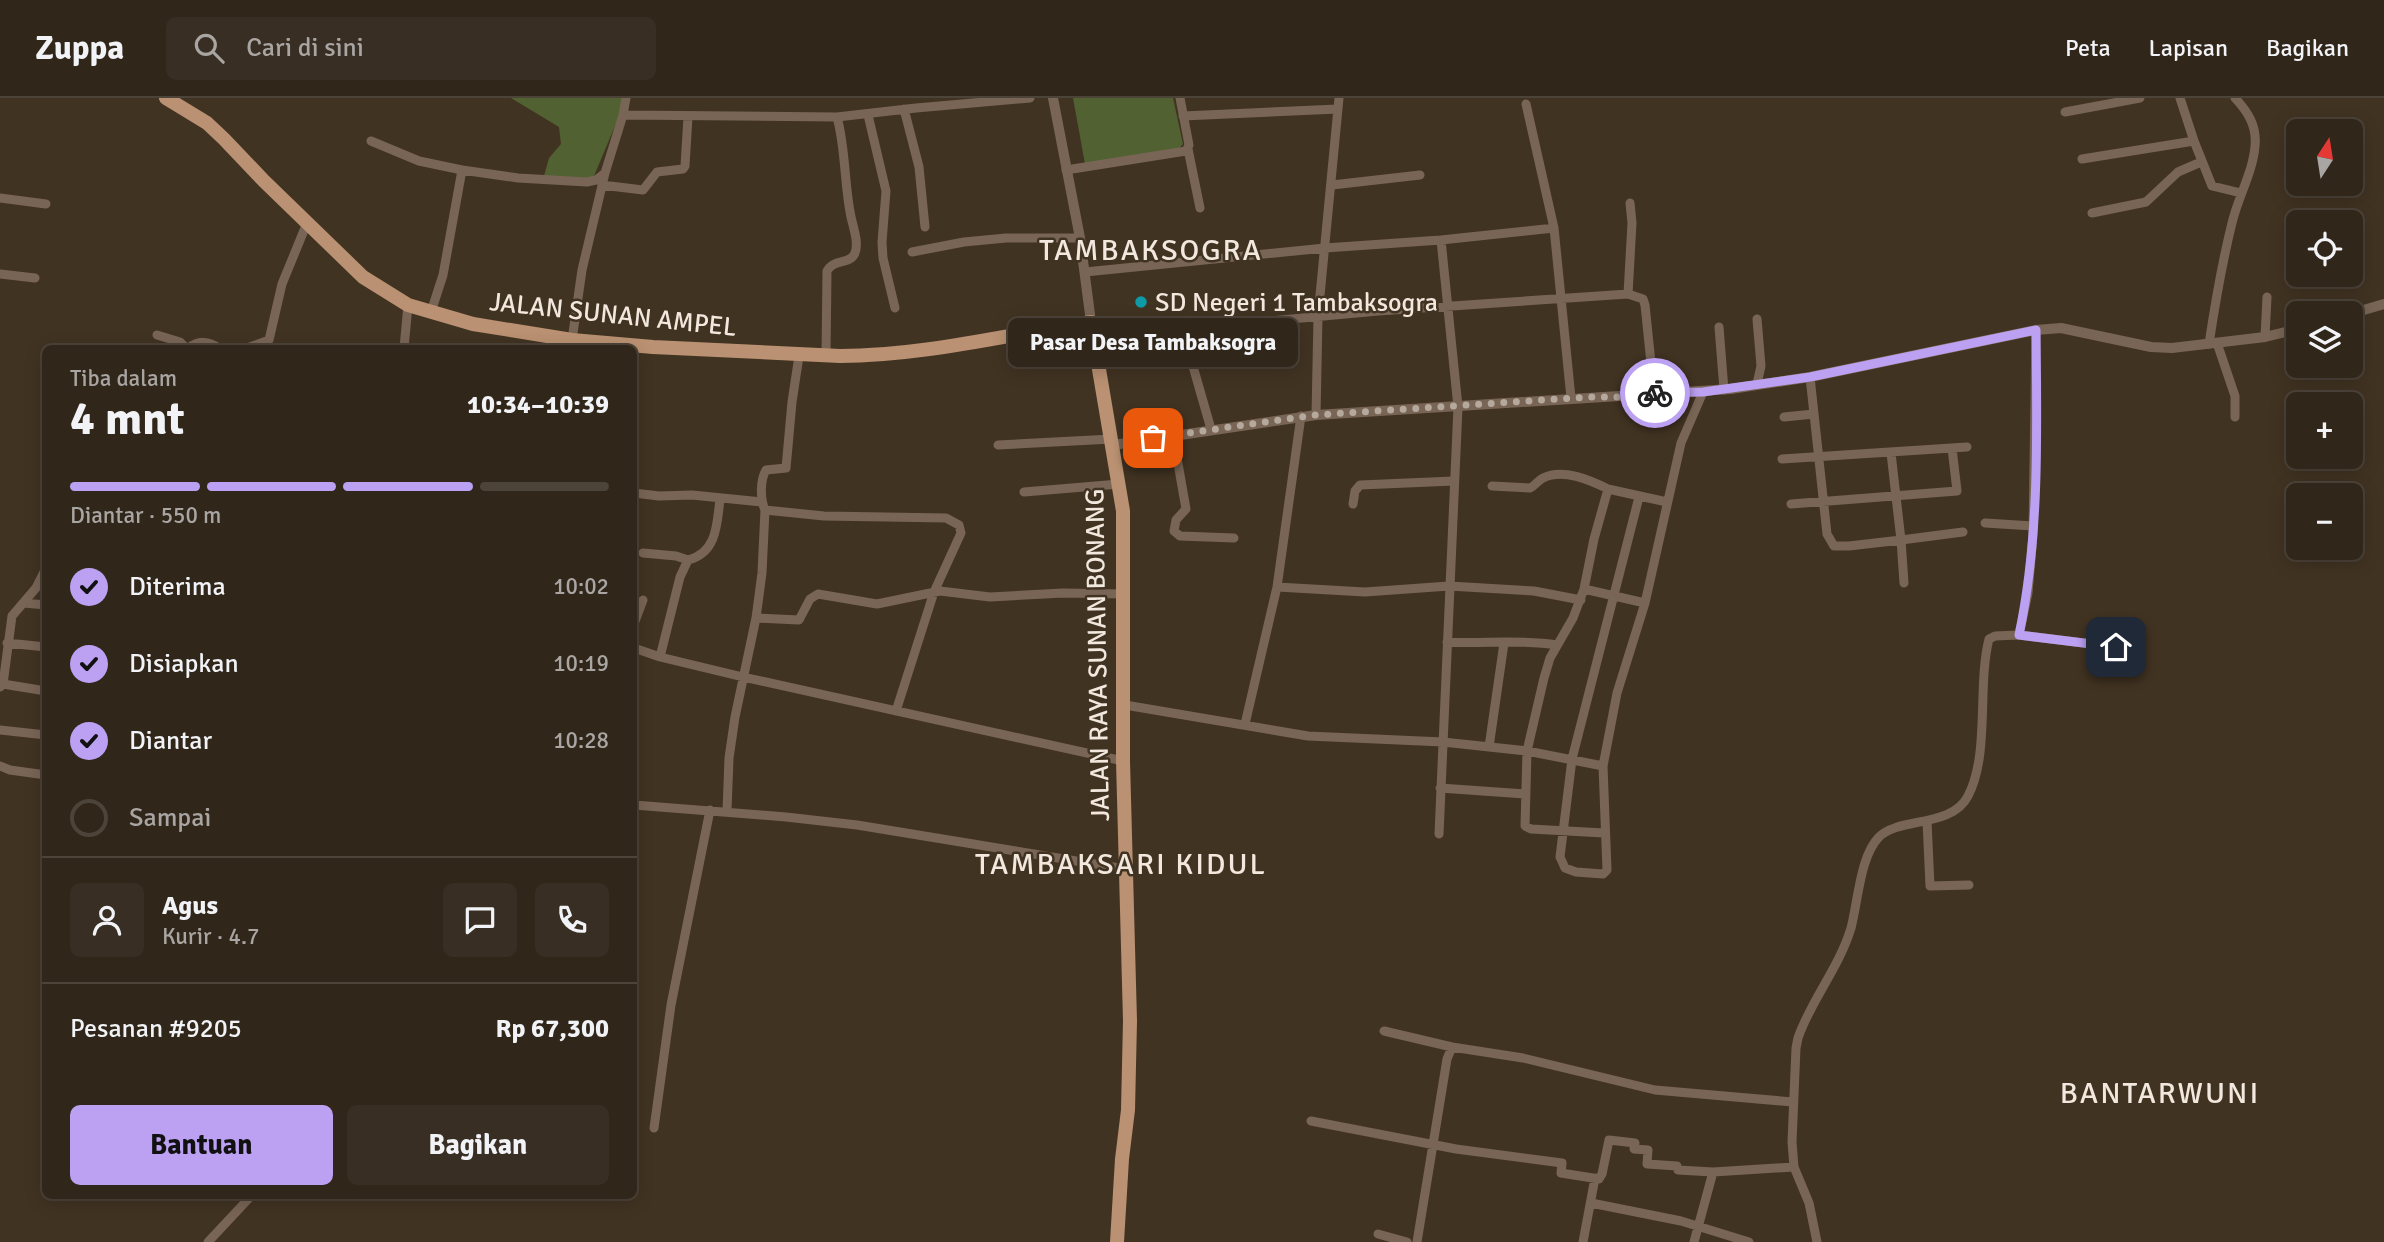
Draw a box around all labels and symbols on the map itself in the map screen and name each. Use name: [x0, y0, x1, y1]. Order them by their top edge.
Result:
north arrow: [2286, 119, 2362, 196]
district label: TAMBAKSOGRA: [1039, 232, 1263, 269]
street label: JALAN SUNAN AMPEL: [488, 286, 738, 344]
place label: SD Negeri 1 Tambaksogra: [1155, 287, 1438, 319]
marker: SD Negeri 1 Tambaksogra: [1133, 294, 1149, 310]
callout: Pasar Desa Tambaksogra: [1008, 319, 1298, 368]
courier: [1620, 358, 1690, 428]
pin: [1123, 408, 1183, 468]
street label: JALAN RAYA SUNAN BONANG: [1079, 488, 1117, 822]
pin: [2086, 617, 2146, 677]
district label: TAMBAKSARI KIDUL: [975, 846, 1267, 883]
district label: BANTARWUNI: [2060, 1075, 2260, 1112]

